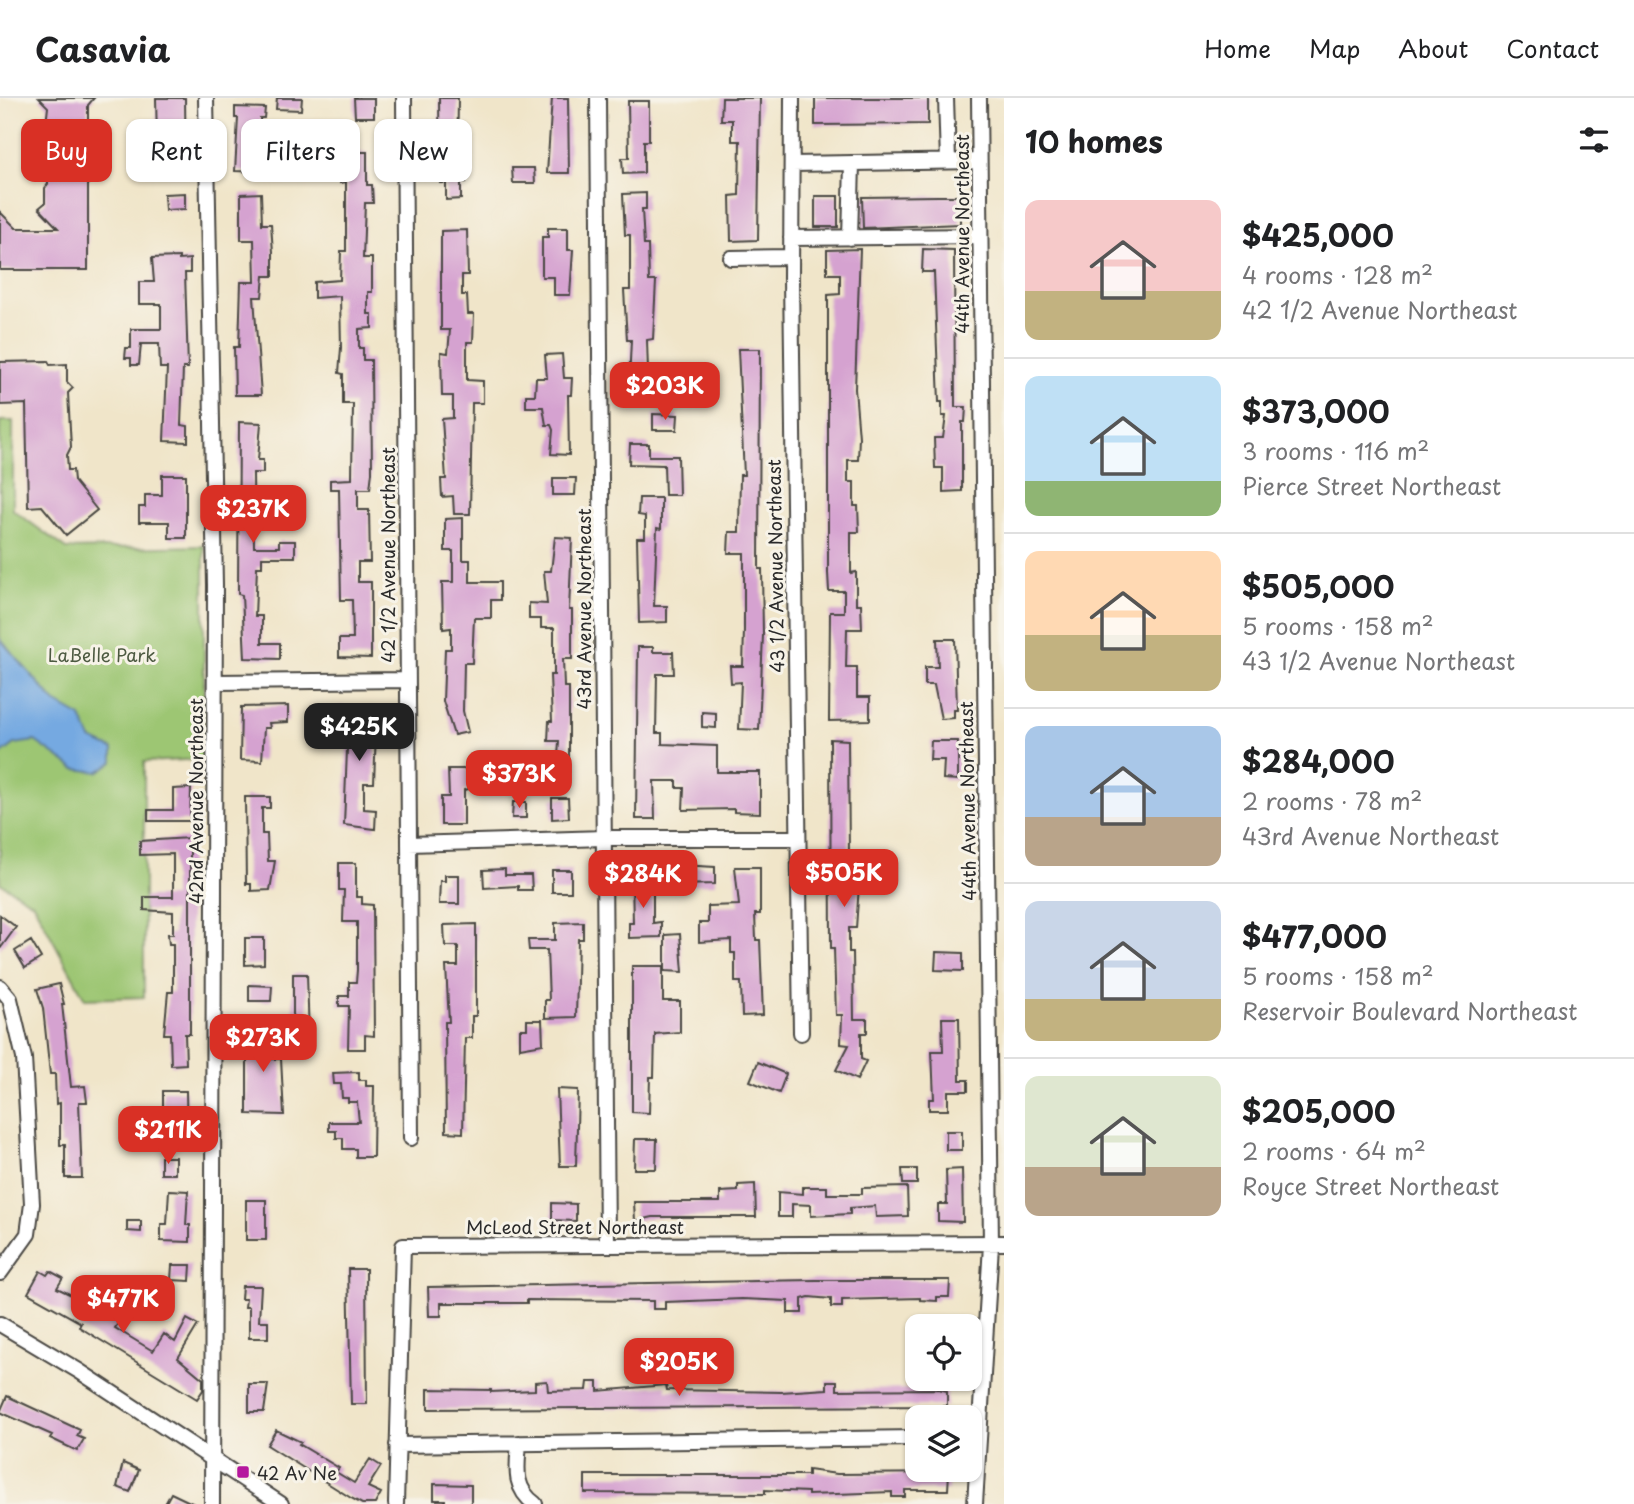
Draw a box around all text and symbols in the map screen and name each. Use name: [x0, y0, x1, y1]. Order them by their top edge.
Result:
text: Casavia: [35, 23, 170, 73]
text: Home: [1204, 30, 1271, 66]
text: Map: [1309, 30, 1360, 66]
text: About: [1398, 30, 1468, 66]
text: Contact: [1506, 30, 1599, 66]
text: 10 homes: [1025, 118, 1163, 163]
chip: Buy: [21, 119, 112, 182]
chip: Rent: [126, 119, 227, 182]
chip: Filters: [241, 119, 360, 182]
chip: New: [374, 119, 472, 182]
icon: filters: [1575, 121, 1613, 159]
street label: 44th Avenue Northeast: [948, 134, 975, 334]
text: $425,000: [1242, 212, 1394, 257]
icon: home: [1081, 228, 1165, 312]
text: 4 rooms · 128 m²: [1242, 257, 1433, 292]
text: 42 1/2 Avenue Northeast: [1242, 292, 1518, 327]
pin: $203K: [616, 362, 714, 422]
text: $203K: [626, 367, 704, 402]
text: $373,000: [1242, 388, 1390, 433]
icon: home: [1081, 404, 1165, 488]
text: 3 rooms · 116 m²: [1242, 433, 1429, 468]
street label: 42 1/2 Avenue Northeast: [374, 447, 401, 663]
street label: 43 1/2 Avenue Northeast: [760, 459, 790, 673]
text: Pierce Street Northeast: [1242, 468, 1501, 503]
pin: $237K: [204, 486, 302, 545]
text: $237K: [216, 490, 290, 525]
street label: 43rd Avenue Northeast: [570, 508, 597, 710]
text: $505,000: [1242, 563, 1394, 608]
icon: home: [1081, 579, 1165, 663]
text: 5 rooms · 158 m²: [1242, 608, 1434, 643]
park label: LaBelle Park: [48, 641, 156, 668]
text: 43 1/2 Avenue Northeast: [1242, 643, 1515, 678]
street label: 42nd Avenue Northeast: [182, 698, 209, 904]
street label: 44th Avenue Northeast: [952, 701, 982, 901]
pin: $425K: [310, 704, 408, 763]
text: $425K: [320, 708, 398, 743]
text: $284,000: [1242, 738, 1395, 783]
pin: $373K: [470, 750, 568, 810]
icon: home: [1081, 754, 1165, 838]
text: $373K: [482, 755, 556, 790]
text: 2 rooms · 78 m²: [1242, 783, 1422, 818]
text: 43rd Avenue Northeast: [1242, 818, 1499, 853]
pin: $284K: [594, 850, 692, 910]
pin: $505K: [795, 850, 893, 909]
text: $505K: [805, 854, 883, 889]
text: $284K: [604, 855, 682, 890]
text: $477,000: [1242, 913, 1387, 958]
icon: home: [1081, 929, 1165, 1013]
text: 5 rooms · 158 m²: [1242, 958, 1434, 993]
text: Reservoir Boulevard Northeast: [1242, 993, 1577, 1028]
pin: $273K: [214, 1014, 312, 1074]
text: $273K: [226, 1019, 300, 1054]
text: $205,000: [1242, 1088, 1396, 1133]
icon: home: [1081, 1104, 1165, 1188]
pin: $211K: [119, 1107, 217, 1166]
text: $211K: [134, 1111, 202, 1146]
text: 2 rooms · 64 m²: [1242, 1133, 1426, 1168]
text: Royce Street Northeast: [1242, 1168, 1499, 1203]
street label: McLeod Street Northeast: [466, 1213, 684, 1240]
pin: $477K: [74, 1276, 172, 1335]
text: $477K: [87, 1280, 159, 1315]
map controls: [905, 1314, 982, 1482]
button: locate: [905, 1314, 982, 1391]
pin: $205K: [630, 1338, 728, 1398]
text: $205K: [640, 1343, 718, 1378]
button: layers: [905, 1405, 982, 1482]
place label: 42 Av Ne: [257, 1459, 337, 1486]
marker: 42 Av Ne: [235, 1464, 251, 1480]

